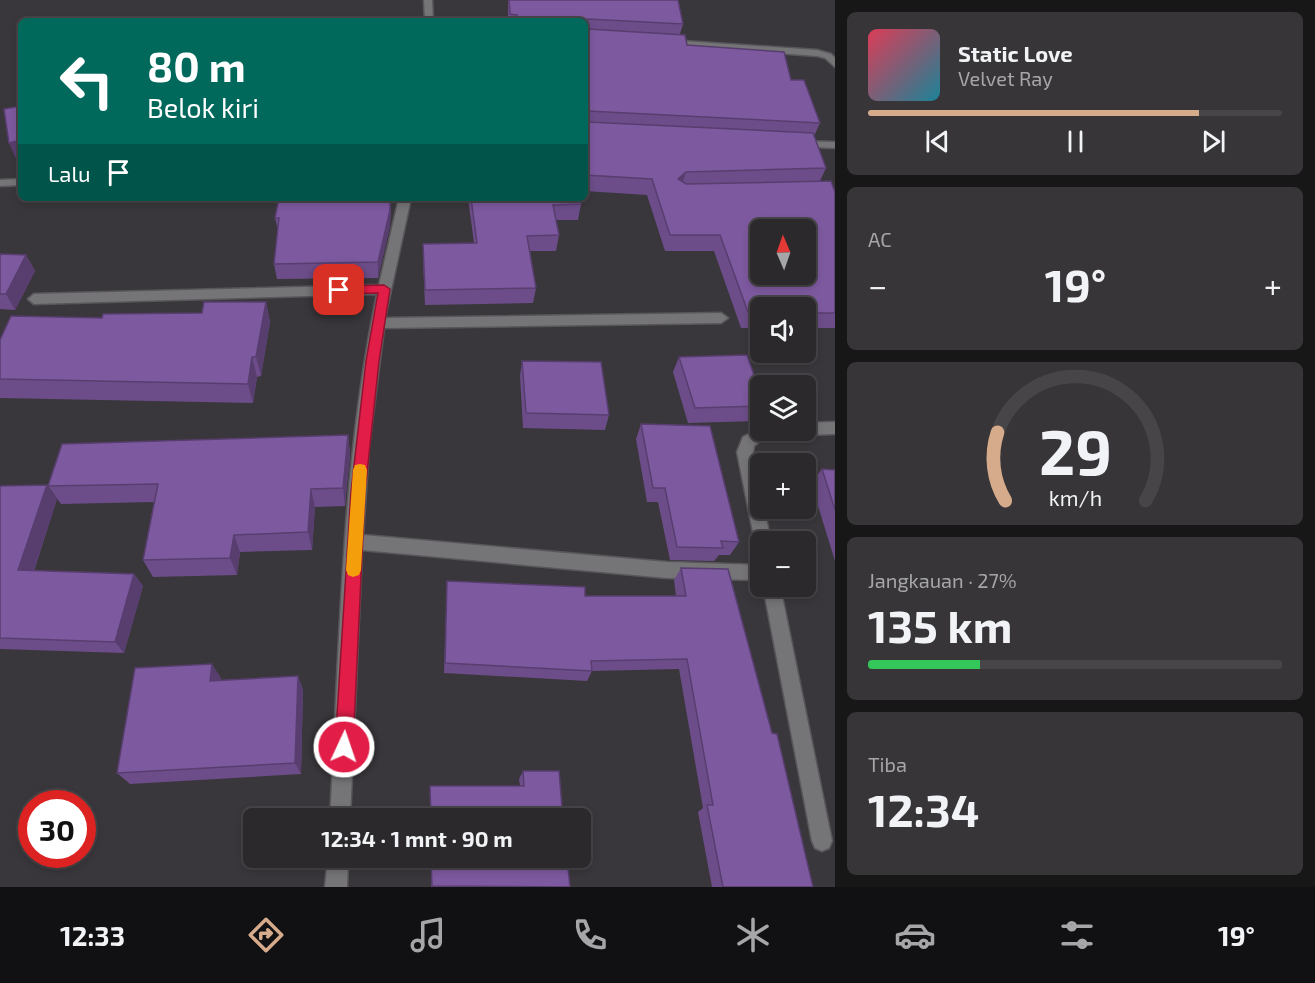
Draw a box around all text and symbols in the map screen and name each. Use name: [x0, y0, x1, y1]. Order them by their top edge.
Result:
text: 80 m: [147, 40, 246, 90]
text: Static Love: [958, 40, 1073, 66]
icon: left: [48, 42, 126, 120]
text: Velvet Ray: [958, 66, 1053, 90]
text: Belok kiri: [147, 91, 259, 123]
icon: previous: [921, 125, 954, 158]
icon: pause: [1059, 125, 1092, 158]
icon: next: [1197, 125, 1230, 158]
icon: arrive: [102, 156, 135, 189]
text: Lalu: [48, 160, 90, 186]
north arrow: [750, 219, 816, 285]
map controls: [750, 219, 816, 597]
text: AC: [868, 227, 892, 251]
text: 19°: [1045, 257, 1106, 311]
pin: [313, 264, 364, 315]
text: −: [868, 265, 887, 305]
text: +: [1264, 265, 1282, 305]
icon: arrive: [322, 273, 355, 306]
button: sound: [750, 297, 816, 363]
button: layers: [750, 375, 816, 441]
text: 29: [1038, 413, 1112, 488]
button: +: [750, 453, 816, 519]
text: km/h: [1048, 485, 1102, 510]
button: −: [750, 531, 816, 597]
text: Jangkauan · 27%: [868, 568, 1017, 592]
text: 135 km: [868, 598, 1012, 652]
position arrow: [312, 715, 376, 779]
text: Tiba: [868, 752, 907, 776]
text: 12:34: [868, 782, 979, 836]
speed limit sign: 30: [18, 790, 96, 868]
text: 12:34 · 1 mnt · 90 m: [321, 825, 513, 851]
icon: directions: [245, 914, 287, 956]
icon: music: [407, 914, 449, 956]
icon: phone: [569, 914, 611, 956]
icon: climate: [732, 914, 774, 956]
icon: car: [894, 914, 936, 956]
icon: filters: [1056, 914, 1098, 956]
text: 12:33: [60, 919, 125, 951]
text: 19°: [1218, 919, 1255, 951]

